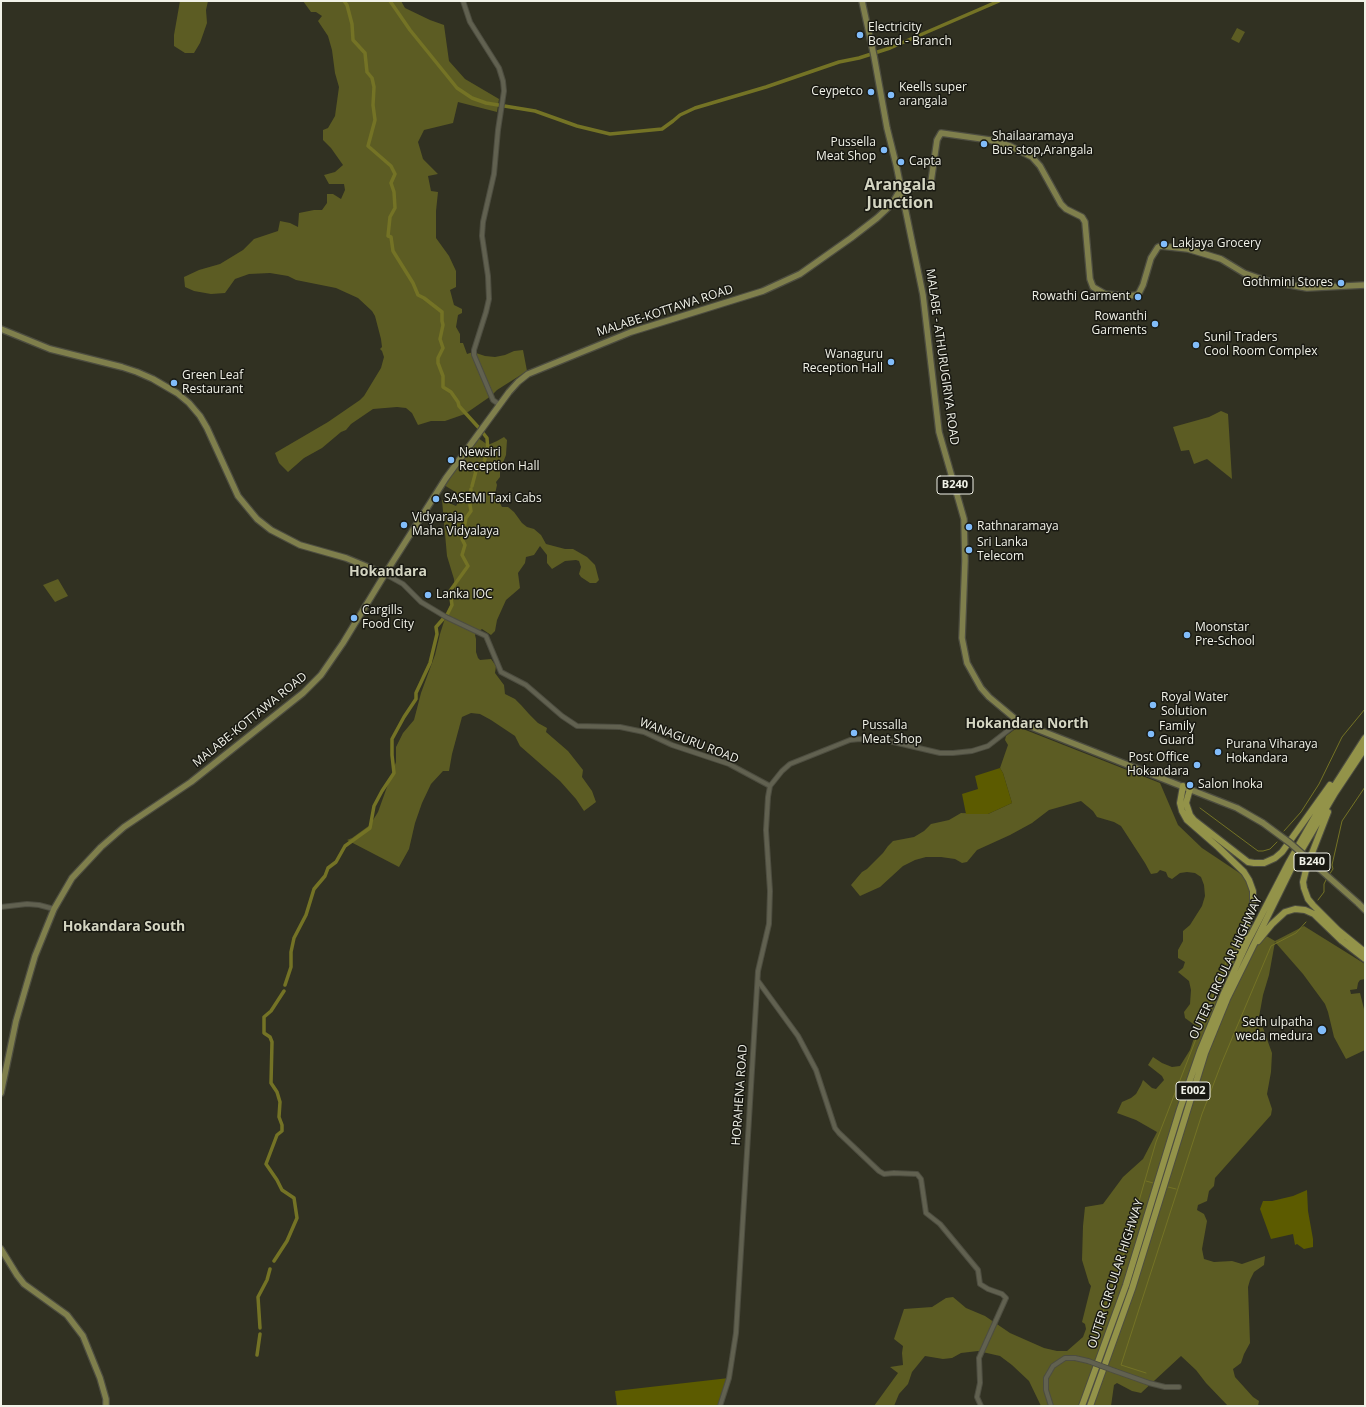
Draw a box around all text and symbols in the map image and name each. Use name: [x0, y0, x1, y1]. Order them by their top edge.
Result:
place label: Electricity Board - Branch: [868, 21, 952, 49]
marker: Electricity Board - Branch: [855, 30, 865, 40]
place label: Keells super arangala: [899, 81, 967, 109]
place label: Ceypetco: [811, 85, 863, 99]
marker: Ceypetco: [866, 87, 876, 97]
marker: Keells super arangala: [886, 90, 896, 100]
place label: Shailaaramaya Bus stop,Arangala: [992, 130, 1093, 158]
place label: Pussella Meat Shop: [816, 136, 876, 164]
marker: Shailaaramaya Bus stop,Arangala: [979, 139, 989, 149]
marker: Pussella Meat Shop: [879, 145, 889, 155]
place label: Capta: [909, 155, 942, 169]
marker: Capta: [896, 157, 906, 167]
district label: Arangala Junction: [864, 175, 936, 213]
place label: Lakjaya Grocery: [1172, 237, 1261, 251]
marker: Lakjaya Grocery: [1159, 239, 1169, 249]
street label: MALABE - ATHURUGIRIYA ROAD: [922, 268, 962, 446]
place label: Gothmini Stores: [1242, 276, 1333, 290]
marker: Gothmini Stores: [1336, 278, 1346, 288]
street label: MALABE-KOTTAWA ROAD: [595, 282, 735, 340]
place label: Rowathi Garment: [1032, 290, 1130, 304]
marker: Rowathi Garment: [1133, 292, 1143, 302]
place label: Rowanthi Garments: [1092, 310, 1147, 338]
marker: Rowanthi Garments: [1150, 319, 1160, 329]
place label: Sunil Traders Cool Room Complex: [1204, 331, 1317, 359]
marker: Sunil Traders Cool Room Complex: [1191, 340, 1201, 350]
place label: Wanaguru Reception Hall: [802, 348, 883, 376]
marker: Wanaguru Reception Hall: [886, 357, 896, 367]
place label: Green Leaf Restaurant: [182, 369, 243, 397]
marker: Green Leaf Restaurant: [169, 378, 179, 388]
place label: Newsiri Reception Hall: [459, 446, 540, 474]
marker: Newsiri Reception Hall: [446, 455, 456, 465]
road number: B240: [937, 476, 973, 494]
place label: SASEMI Taxi Cabs: [444, 492, 542, 506]
marker: SASEMI Taxi Cabs: [431, 494, 441, 504]
place label: Vidyaraja Maha Vidyalaya: [412, 511, 499, 539]
marker: Vidyaraja Maha Vidyalaya: [399, 520, 409, 530]
place label: Rathnaramaya: [977, 520, 1059, 534]
marker: Rathnaramaya: [964, 522, 974, 532]
place label: Sri Lanka Telecom: [977, 536, 1028, 564]
marker: Sri Lanka Telecom: [964, 545, 974, 555]
district label: Hokandara: [349, 564, 427, 580]
place label: Lanka IOC: [436, 588, 493, 602]
marker: Lanka IOC: [423, 590, 433, 600]
place label: Cargills Food City: [362, 604, 414, 632]
marker: Cargills Food City: [349, 613, 359, 623]
place label: Moonstar Pre-School: [1195, 621, 1255, 649]
marker: Moonstar Pre-School: [1182, 630, 1192, 640]
street label: MALABE-KOTTAWA ROAD: [190, 669, 310, 771]
place label: Royal Water Solution: [1161, 691, 1228, 719]
marker: Royal Water Solution: [1148, 700, 1158, 710]
street label: WANAGURU ROAD: [637, 715, 741, 767]
district label: Hokandara North: [965, 716, 1089, 732]
place label: Pussalla Meat Shop: [862, 719, 922, 747]
place label: Family Guard: [1159, 720, 1195, 748]
marker: Pussalla Meat Shop: [849, 728, 859, 738]
marker: Family Guard: [1146, 729, 1156, 739]
place label: Purana Viharaya Hokandara: [1226, 738, 1318, 766]
marker: Purana Viharaya Hokandara: [1213, 747, 1223, 757]
place label: Post Office Hokandara: [1127, 751, 1189, 779]
marker: Post Office Hokandara: [1192, 760, 1202, 770]
place label: Salon Inoka: [1198, 778, 1263, 792]
marker: Salon Inoka: [1185, 780, 1195, 790]
road number: B240: [1294, 853, 1330, 871]
street label: OUTER CIRCULAR HIGHWAY: [1187, 894, 1265, 1042]
district label: Hokandara South: [63, 919, 185, 935]
place label: Seth ulpatha weda medura: [1236, 1016, 1313, 1044]
marker: Seth ulpatha weda medura: [1316, 1024, 1328, 1036]
street label: HORAHENA ROAD: [729, 1044, 751, 1146]
road number: E002: [1176, 1082, 1210, 1100]
street label: OUTER CIRCULAR HIGHWAY: [1085, 1198, 1147, 1350]

